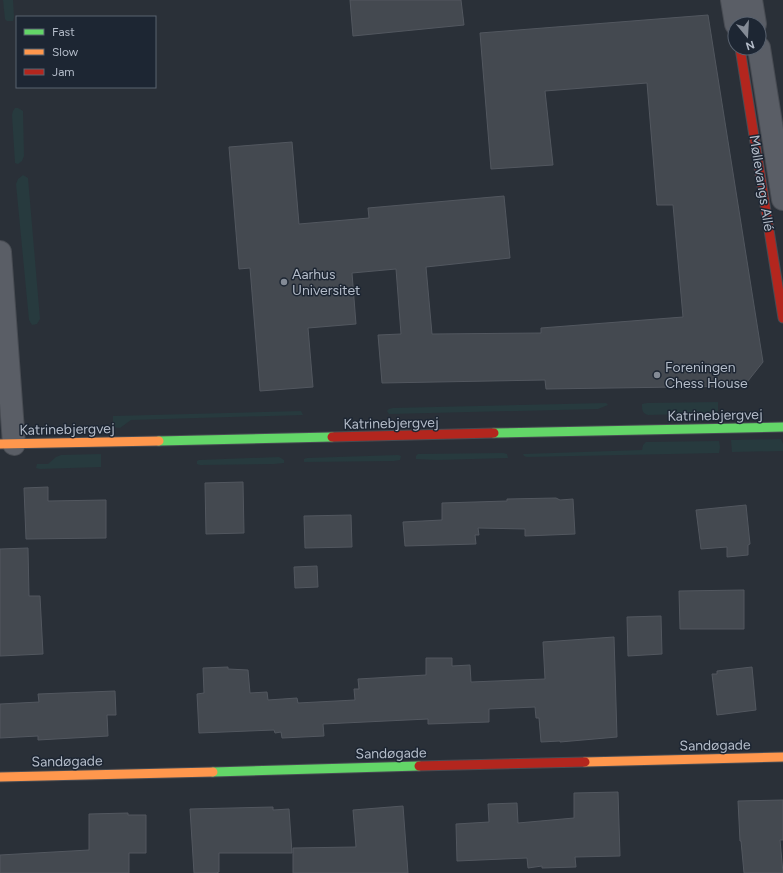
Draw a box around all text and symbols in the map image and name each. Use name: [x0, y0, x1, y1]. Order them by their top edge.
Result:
legend: [16, 16, 156, 88]
north arrow: [727, 16, 767, 56]
text: Fast: [52, 25, 75, 39]
text: N: [744, 38, 756, 53]
text: Slow: [52, 45, 79, 59]
text: Jam: [52, 65, 75, 79]
street label: Møllevangs Allé: [746, 134, 778, 233]
place label: Aarhus Universitet: [292, 266, 360, 299]
marker: Aarhus Universitet: [279, 277, 289, 287]
place label: Foreningen Chess House: [665, 359, 748, 392]
marker: Foreningen Chess House: [652, 370, 662, 380]
street label: Katrinebjergvej: [667, 406, 763, 425]
street label: Katrinebjergvej: [343, 414, 439, 433]
street label: Katrinebjergvej: [19, 420, 115, 439]
street label: Sandøgade: [679, 736, 751, 755]
street label: Sandøgade: [355, 744, 427, 763]
street label: Sandøgade: [31, 752, 103, 771]

